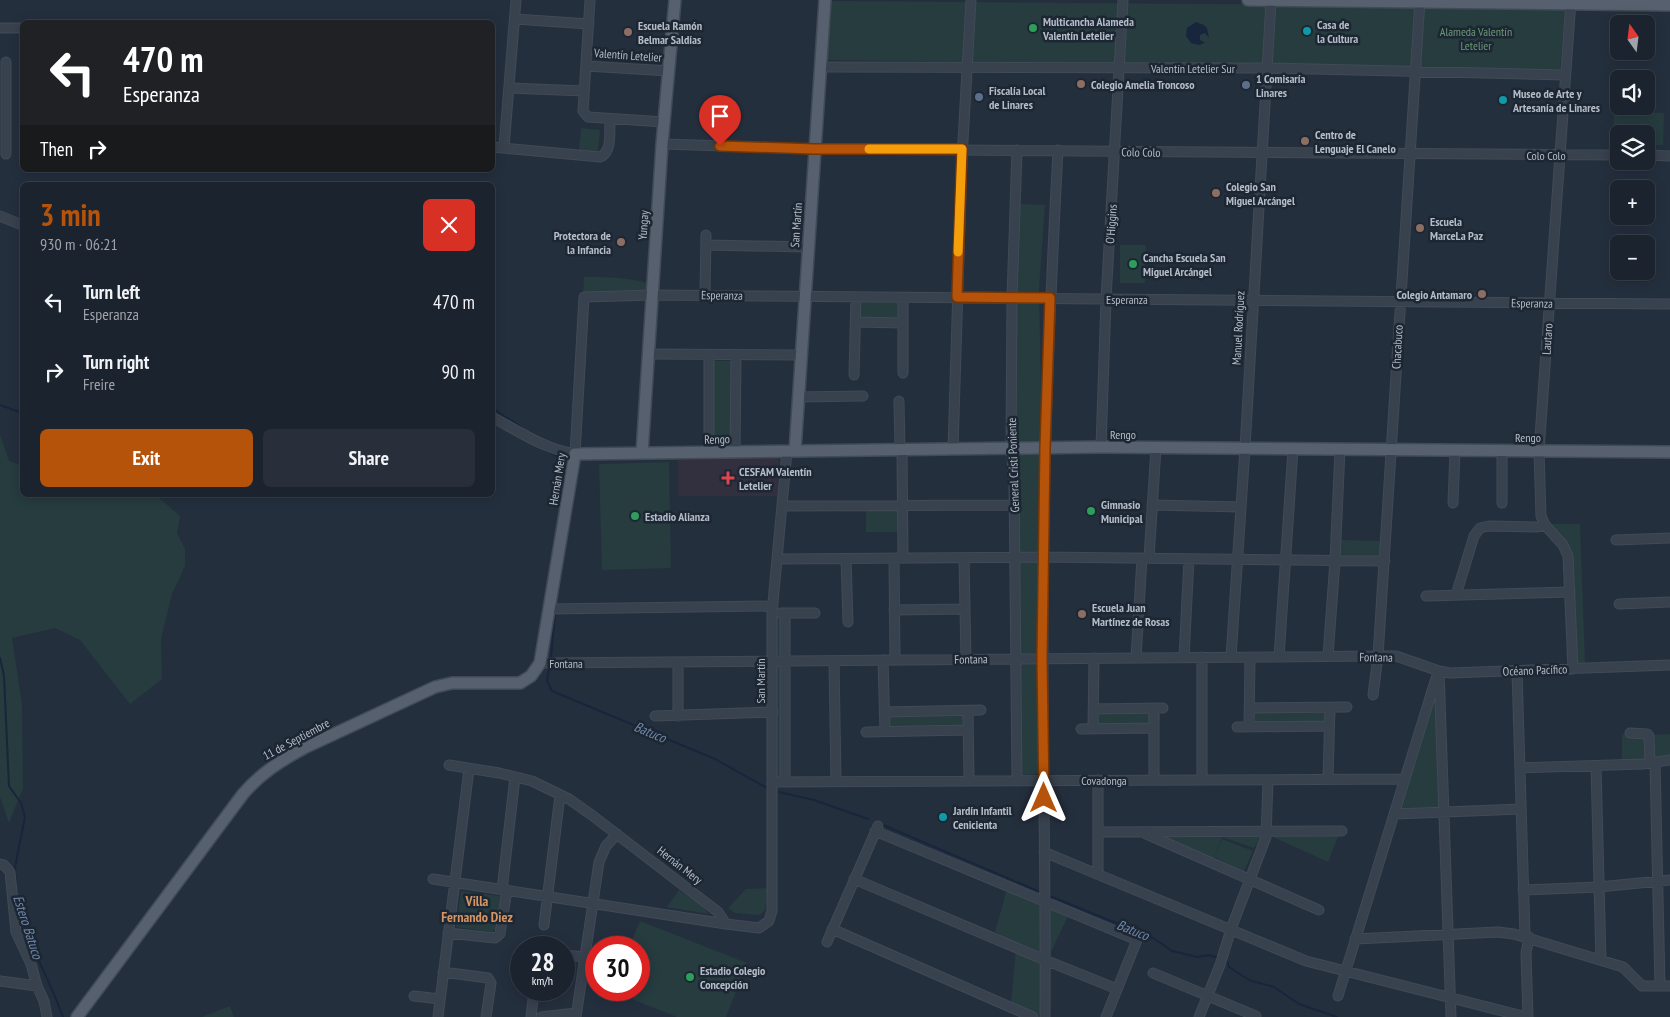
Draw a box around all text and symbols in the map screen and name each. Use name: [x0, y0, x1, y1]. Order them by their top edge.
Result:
place label: Multicancha Alameda Valentín Letelier: [1042, 14, 1134, 43]
north arrow: [1610, 15, 1655, 60]
map controls: [1610, 15, 1655, 280]
place label: Casa de la Cultura: [1317, 17, 1358, 46]
place label: Escuela Ramón Belmar Saldías: [638, 18, 702, 47]
marker: Multicancha Alameda Valentín Letelier: [1027, 22, 1039, 34]
park label: Alameda Valentín Letelier: [1440, 24, 1512, 53]
marker: Casa de la Cultura: [1301, 25, 1313, 37]
marker: Escuela Ramón Belmar Saldías: [622, 26, 634, 38]
text: 470 m: [123, 36, 204, 82]
icon: left: [40, 40, 105, 105]
street label: Valentín Letelier: [593, 45, 663, 65]
street label: Valentín Letelier Sur: [1150, 61, 1236, 76]
button: sound: [1610, 70, 1655, 115]
place label: 1 Comisaría Linares: [1256, 71, 1306, 100]
place label: Colegio Amelia Troncoso: [1091, 77, 1195, 92]
marker: Colegio Amelia Troncoso: [1075, 78, 1087, 90]
marker: 1 Comisaría Linares: [1240, 79, 1252, 91]
text: Esperanza: [123, 80, 200, 108]
place label: Fiscalía Local de Linares: [989, 83, 1045, 112]
place label: Museo de Arte y Artesanía de Linares: [1512, 86, 1600, 115]
marker: Fiscalía Local de Linares: [973, 91, 985, 103]
marker: Museo de Arte y Artesanía de Linares: [1497, 94, 1509, 106]
pin: [699, 95, 741, 146]
icon: arrive: [706, 102, 734, 130]
button: layers: [1610, 125, 1655, 170]
place label: Centro de Lenguaje El Canelo: [1315, 127, 1396, 156]
icon: right: [83, 135, 111, 163]
marker: Centro de Lenguaje El Canelo: [1299, 135, 1311, 147]
text: Then: [40, 137, 73, 161]
street label: Colo Colo: [1121, 144, 1161, 160]
street label: Colo Colo: [1526, 148, 1566, 163]
place label: Colegio San Miguel Arcángel: [1226, 179, 1295, 208]
button: +: [1610, 180, 1655, 225]
marker: Colegio San Miguel Arcángel: [1210, 187, 1222, 199]
text: 3 min: [40, 195, 101, 234]
button: close: [423, 199, 475, 251]
street label: San Martín: [787, 202, 805, 248]
street label: O'Higgins: [1102, 204, 1120, 244]
street label: Yungay: [634, 209, 652, 240]
place label: Escuela MarceLa Paz: [1430, 214, 1484, 243]
marker: Escuela MarceLa Paz: [1414, 222, 1426, 234]
place label: Protectora de la Infancia: [554, 228, 611, 257]
text: 930 m · 06:21: [40, 234, 118, 254]
button: −: [1610, 235, 1655, 280]
marker: Protectora de la Infancia: [615, 236, 627, 248]
place label: Cancha Escuela San Miguel Arcángel: [1143, 250, 1226, 279]
marker: Cancha Escuela San Miguel Arcángel: [1127, 258, 1139, 270]
text: Turn left: [83, 280, 140, 304]
street label: Esperanza: [701, 287, 743, 303]
place label: Colegio Antamaro: [1396, 287, 1473, 302]
icon: left: [40, 288, 68, 316]
marker: Colegio Antamaro: [1476, 288, 1488, 300]
text: 470 m: [433, 290, 475, 314]
street label: Manuel Rodríguez: [1229, 290, 1247, 366]
street label: Esperanza: [1106, 292, 1148, 307]
street label: Esperanza: [1511, 295, 1553, 311]
text: Esperanza: [83, 304, 139, 324]
street label: Lautaro: [1538, 323, 1556, 355]
street label: Chacabuco: [1388, 324, 1406, 370]
text: Turn right: [83, 350, 149, 374]
icon: right: [40, 358, 68, 386]
text: 90 m: [442, 360, 475, 384]
text: Freire: [83, 374, 115, 394]
street label: General Cristi Poniente: [1004, 417, 1022, 513]
street label: Rengo: [1110, 427, 1136, 442]
button: Exit: [40, 429, 253, 487]
button: Share: [263, 429, 475, 487]
street label: Rengo: [1515, 430, 1541, 445]
street label: Rengo: [704, 431, 730, 447]
street label: Hernán Mery: [545, 451, 569, 506]
place label: CESFAM Valentín Letelier: [739, 464, 812, 493]
marker: CESFAM Valentín Letelier: [721, 471, 735, 485]
place label: Gimnasio Municipal: [1101, 497, 1143, 526]
marker: Gimnasio Municipal: [1085, 505, 1097, 517]
place label: Estadio Alianza: [645, 509, 710, 524]
marker: Estadio Alianza: [629, 510, 641, 522]
place label: Escuela Juan Martínez de Rosas: [1092, 600, 1169, 629]
marker: Escuela Juan Martínez de Rosas: [1076, 608, 1088, 620]
street label: Fontana: [1359, 649, 1393, 665]
street label: Fontana: [954, 651, 988, 667]
street label: Fontana: [549, 656, 583, 671]
street label: San Martín: [753, 659, 768, 703]
street label: Océano Pacífico: [1502, 661, 1568, 679]
street label: 11 de Septiembre: [260, 715, 332, 763]
water label: Batuco: [631, 717, 670, 747]
position arrow: [1017, 771, 1069, 823]
street label: Covadonga: [1081, 773, 1127, 788]
place label: Jardín Infantil Cenicienta: [952, 803, 1012, 832]
marker: Jardín Infantil Cenicienta: [937, 811, 949, 823]
street label: Hernán Mery: [655, 843, 706, 888]
district label: Villa Fernando Diez: [441, 892, 513, 926]
water label: Estero Batuco: [9, 893, 47, 962]
water label: Batuco: [1114, 915, 1153, 945]
speed limit sign: 30: [585, 936, 650, 1001]
text: 28: [531, 946, 554, 978]
place label: Estadio Colegio Concepción: [700, 963, 766, 992]
marker: Estadio Colegio Concepción: [684, 971, 696, 983]
text: km/h: [532, 973, 553, 988]

